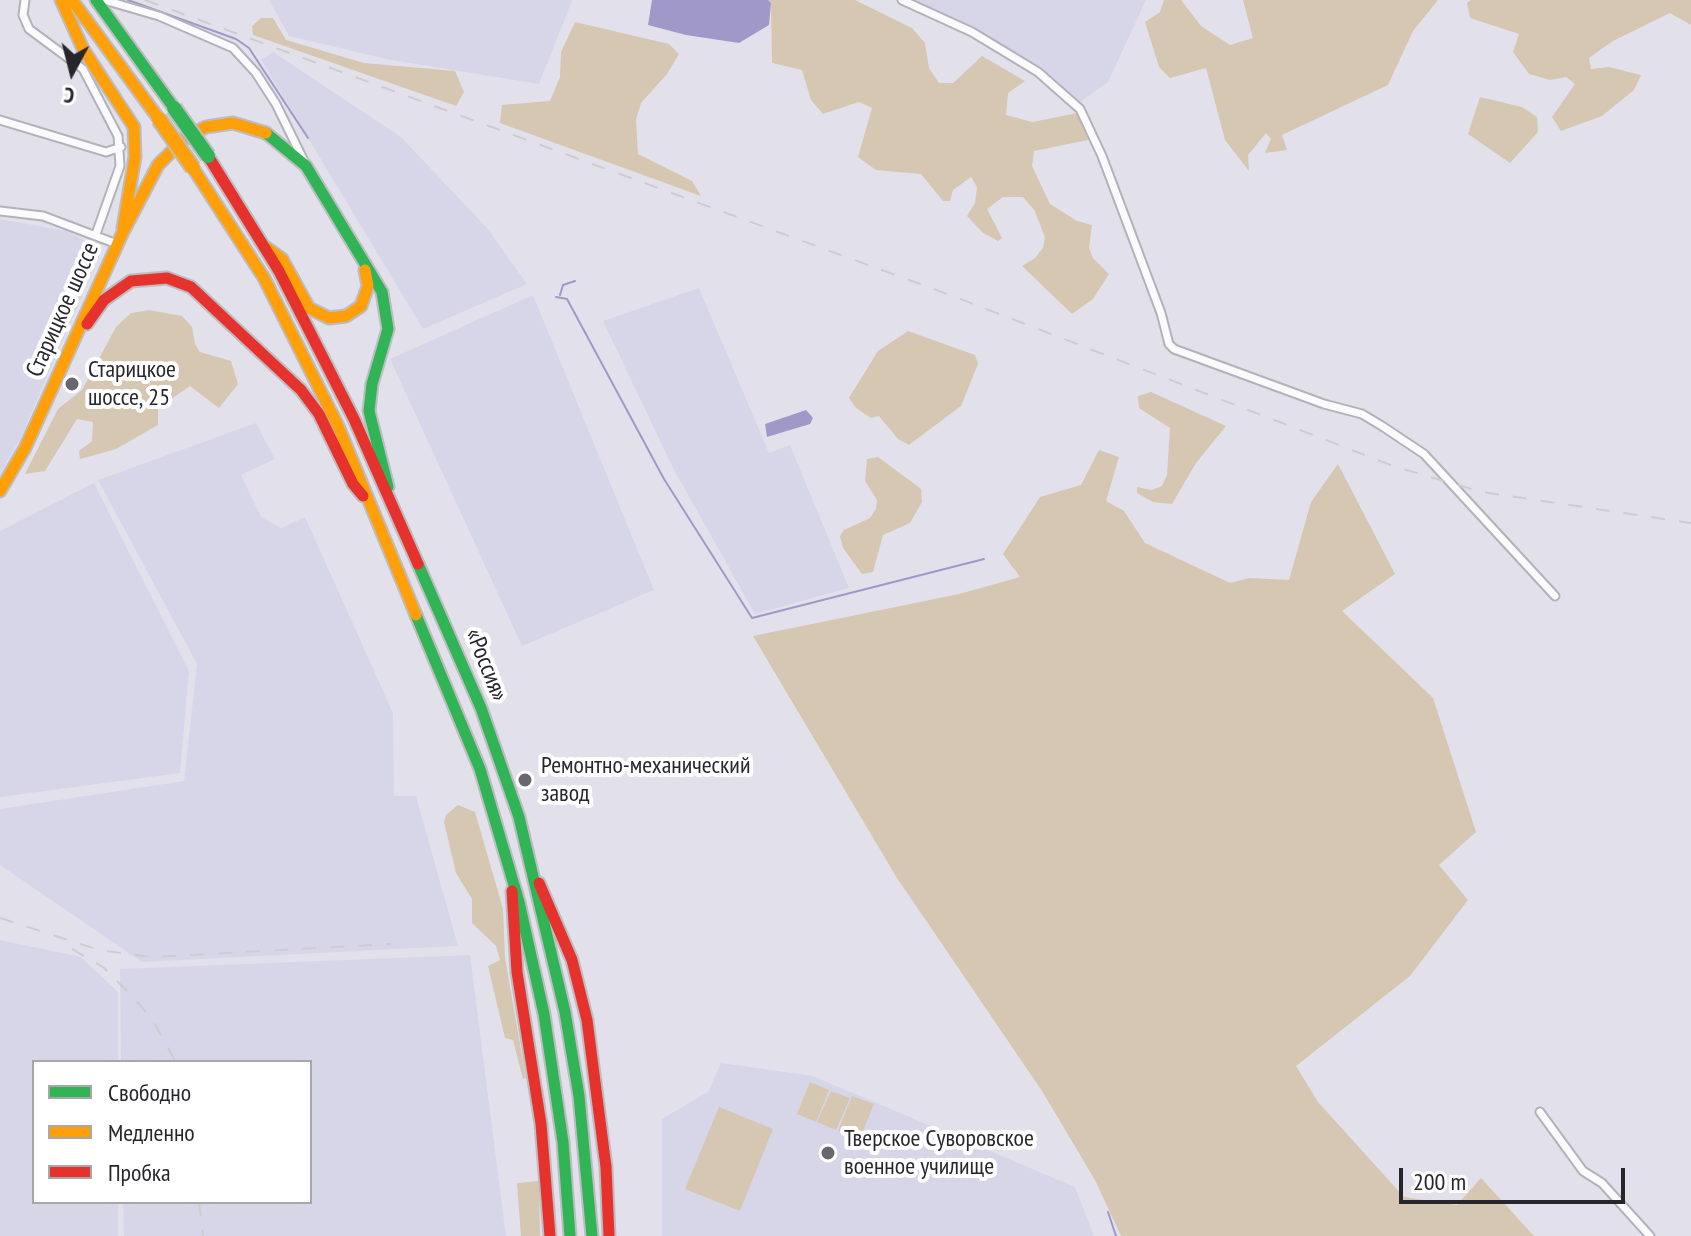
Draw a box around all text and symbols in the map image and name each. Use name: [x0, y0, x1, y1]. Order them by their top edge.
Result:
north arrow: [32, 32, 112, 112]
text: С: [62, 81, 76, 110]
street label: Старицкое шоссе: [21, 238, 105, 382]
place label: Старицкое шоссе, 25: [88, 356, 176, 412]
marker: Старицкое шоссе, 25: [63, 375, 81, 393]
street label: «Россия»: [459, 625, 513, 705]
place label: Ремонтно-механический завод: [541, 752, 750, 808]
marker: Ремонтно-механический завод: [516, 771, 534, 789]
legend: [32, 1060, 312, 1204]
text: Свободно: [108, 1077, 191, 1108]
text: Медленно: [108, 1117, 195, 1148]
place label: Тверское Суворовское военное училище: [844, 1125, 1034, 1181]
marker: Тверское Суворовское военное училище: [819, 1144, 837, 1162]
scale bar: [1403, 1152, 1629, 1202]
text: Пробка: [108, 1157, 171, 1188]
text: 200 m: [1413, 1166, 1466, 1197]

